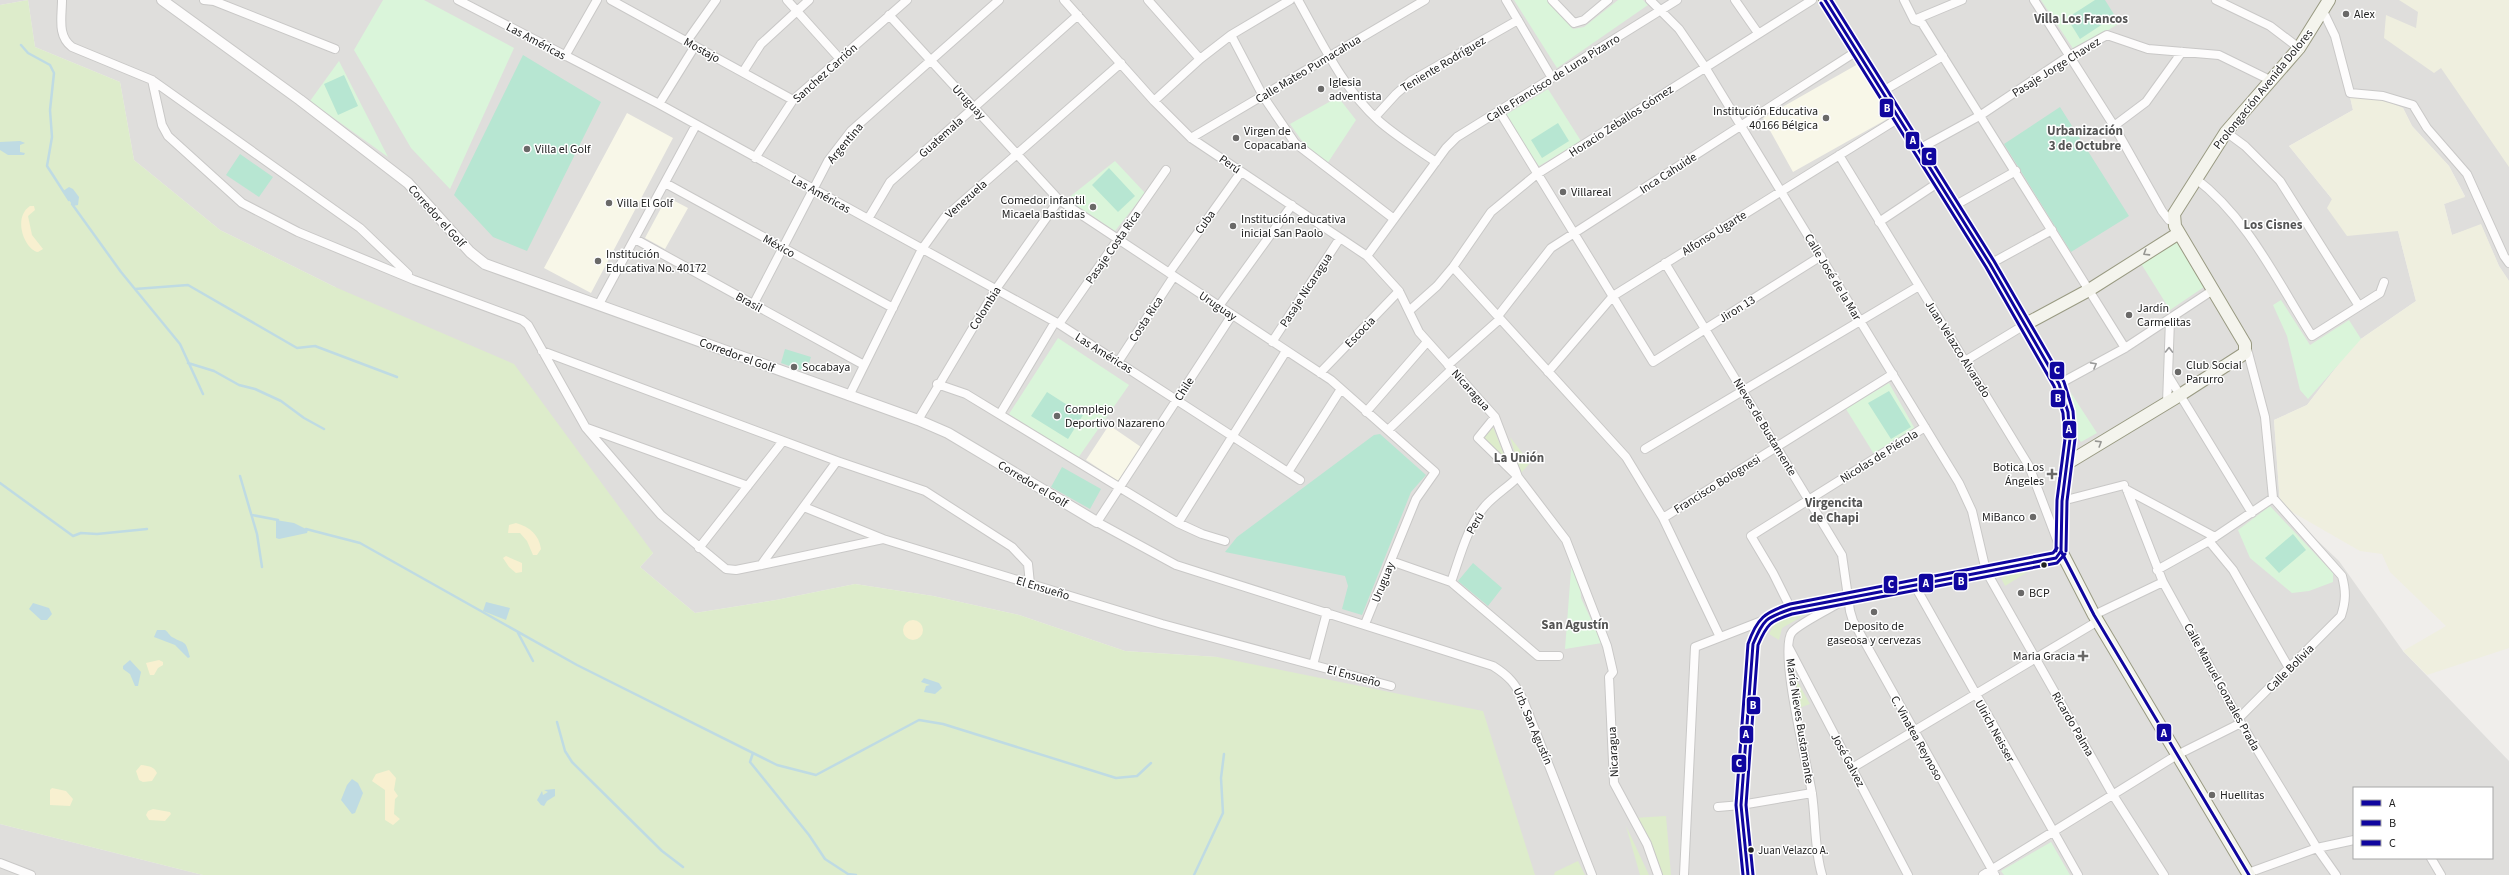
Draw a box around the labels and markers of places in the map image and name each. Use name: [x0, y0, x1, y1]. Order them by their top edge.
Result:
place label: Alex: [2354, 6, 2375, 23]
marker: Alex: [2341, 9, 2351, 19]
place label: Iglesia adventista: [1329, 74, 1381, 105]
marker: Iglesia adventista: [1316, 84, 1326, 94]
place label: Institución Educativa 40166 Bélgica: [1713, 103, 1818, 134]
marker: Institución Educativa 40166 Bélgica: [1821, 113, 1831, 123]
place label: Virgen de Copacabana: [1244, 123, 1306, 154]
marker: Virgen de Copacabana: [1231, 133, 1241, 143]
place label: Villa el Golf: [535, 141, 591, 158]
marker: Villa el Golf: [522, 144, 532, 154]
place label: Villareal: [1571, 184, 1611, 201]
marker: Villareal: [1558, 187, 1568, 197]
place label: Comedor infantil Micaela Bastidas: [1001, 192, 1085, 223]
place label: Villa El Golf: [617, 195, 673, 212]
marker: Villa El Golf: [604, 198, 614, 208]
marker: Comedor infantil Micaela Bastidas: [1088, 202, 1098, 212]
place label: Institución educativa inicial San Paolo: [1241, 211, 1346, 242]
marker: Institución educativa inicial San Paolo: [1228, 221, 1238, 231]
place label: Institución Educativa No. 40172: [606, 246, 707, 277]
marker: Institución Educativa No. 40172: [593, 256, 603, 266]
place label: Jardín Carmelitas: [2137, 300, 2191, 331]
marker: Jardín Carmelitas: [2124, 310, 2134, 320]
place label: Club Social Parurro: [2186, 357, 2242, 388]
place label: Socabaya: [802, 359, 850, 376]
marker: Socabaya: [789, 362, 799, 372]
marker: Club Social Parurro: [2173, 367, 2183, 377]
place label: Complejo Deportivo Nazareno: [1065, 401, 1165, 432]
marker: Complejo Deportivo Nazareno: [1052, 411, 1062, 421]
place label: Botica Los Ángeles: [1993, 459, 2044, 490]
marker: Botica Los Ángeles: [2047, 469, 2057, 479]
place label: MiBanco: [1982, 509, 2025, 526]
marker: MiBanco: [2028, 512, 2038, 522]
unlabelled marker: [2039, 560, 2049, 570]
place label: BCP: [2029, 585, 2050, 602]
marker: BCP: [2016, 588, 2026, 598]
marker: Deposito de gaseosa y cervezas: [1869, 607, 1879, 617]
place label: Deposito de gaseosa y cervezas: [1827, 618, 1921, 649]
place label: Maria Gracia: [2013, 648, 2075, 665]
marker: Maria Gracia: [2078, 651, 2088, 661]
place label: Huellitas: [2220, 787, 2264, 804]
marker: Huellitas: [2207, 790, 2217, 800]
place label: Juan Velazco A.: [1758, 843, 1829, 858]
marker: Juan Velazco A.: [1746, 845, 1756, 855]

